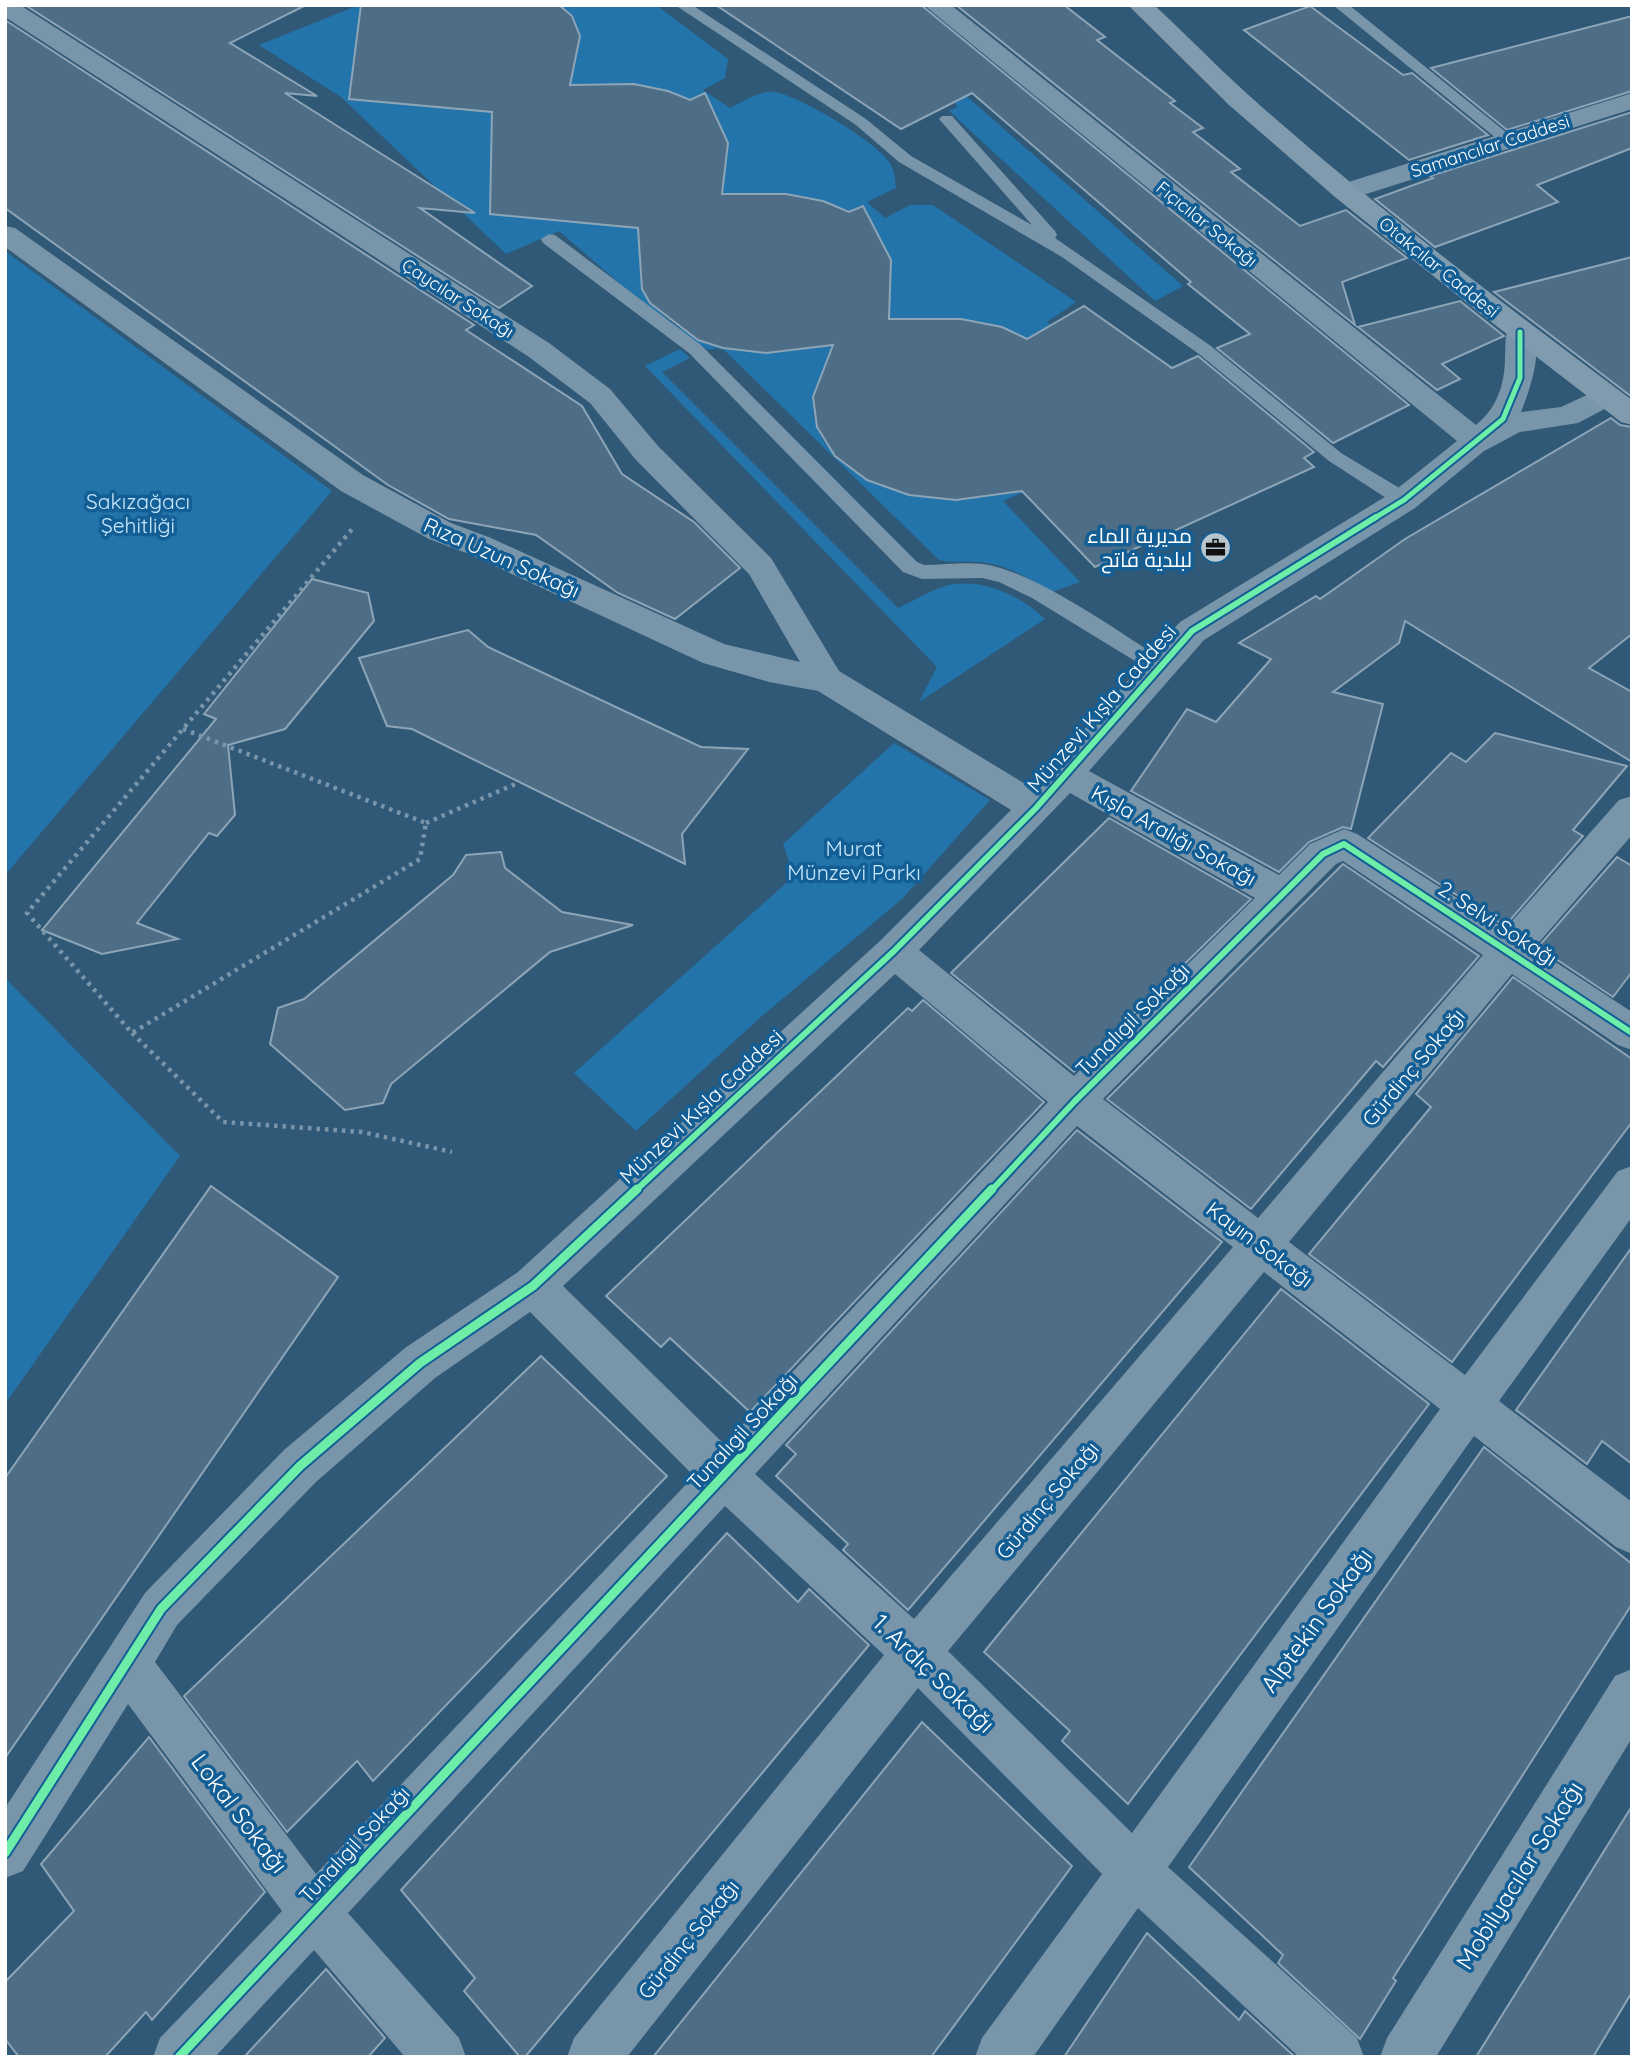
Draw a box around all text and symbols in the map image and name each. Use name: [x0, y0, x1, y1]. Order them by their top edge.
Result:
street label: Samancılar Caddesi: [1408, 109, 1572, 183]
street label: Fıçıcılar Sokağı: [1152, 176, 1262, 272]
street label: Otakçılar Caddesi: [1374, 212, 1504, 322]
street label: Çaycılar Sokağı: [397, 253, 519, 343]
park label: Sakızağacı Şehitliği: [86, 488, 190, 538]
street label: Rıza Uzun Sokağı: [420, 511, 584, 603]
place label: مديرية الماء لبلدية فاتح: [1087, 522, 1192, 574]
office icon: مديرية الماء لبلدية فاتح: [1198, 530, 1232, 564]
street label: Münzevi Kışla Caddesi: [1021, 619, 1181, 797]
street label: Kışla Aralığı Sokağı: [1087, 779, 1261, 891]
park label: Murat Münzevi Parkı: [787, 835, 921, 885]
street label: 2. Selvi Sokağı: [1434, 875, 1562, 971]
street label: Tunalıgil Sokağı: [1070, 957, 1194, 1081]
street label: Gürdinç Sokağı: [1356, 1003, 1470, 1131]
street label: Münzevi Kışla Caddesi: [614, 1023, 788, 1189]
street label: Kayın Sokağı: [1201, 1195, 1319, 1293]
street label: Tunalıgil Sokağı: [681, 1367, 803, 1495]
street label: Gürdinç Sokağı: [990, 1436, 1104, 1564]
street label: Alptekin Sokağı: [1254, 1542, 1378, 1698]
street label: 1. Ardıç Sokağı: [867, 1607, 1001, 1739]
street label: Lokal Sokağı: [185, 1747, 295, 1879]
street label: Mobilyacılar Sokağı: [1449, 1775, 1589, 1975]
street label: Tunalıgil Sokağı: [293, 1780, 415, 1908]
street label: Gürdinç Sokağı: [632, 1874, 744, 2004]

